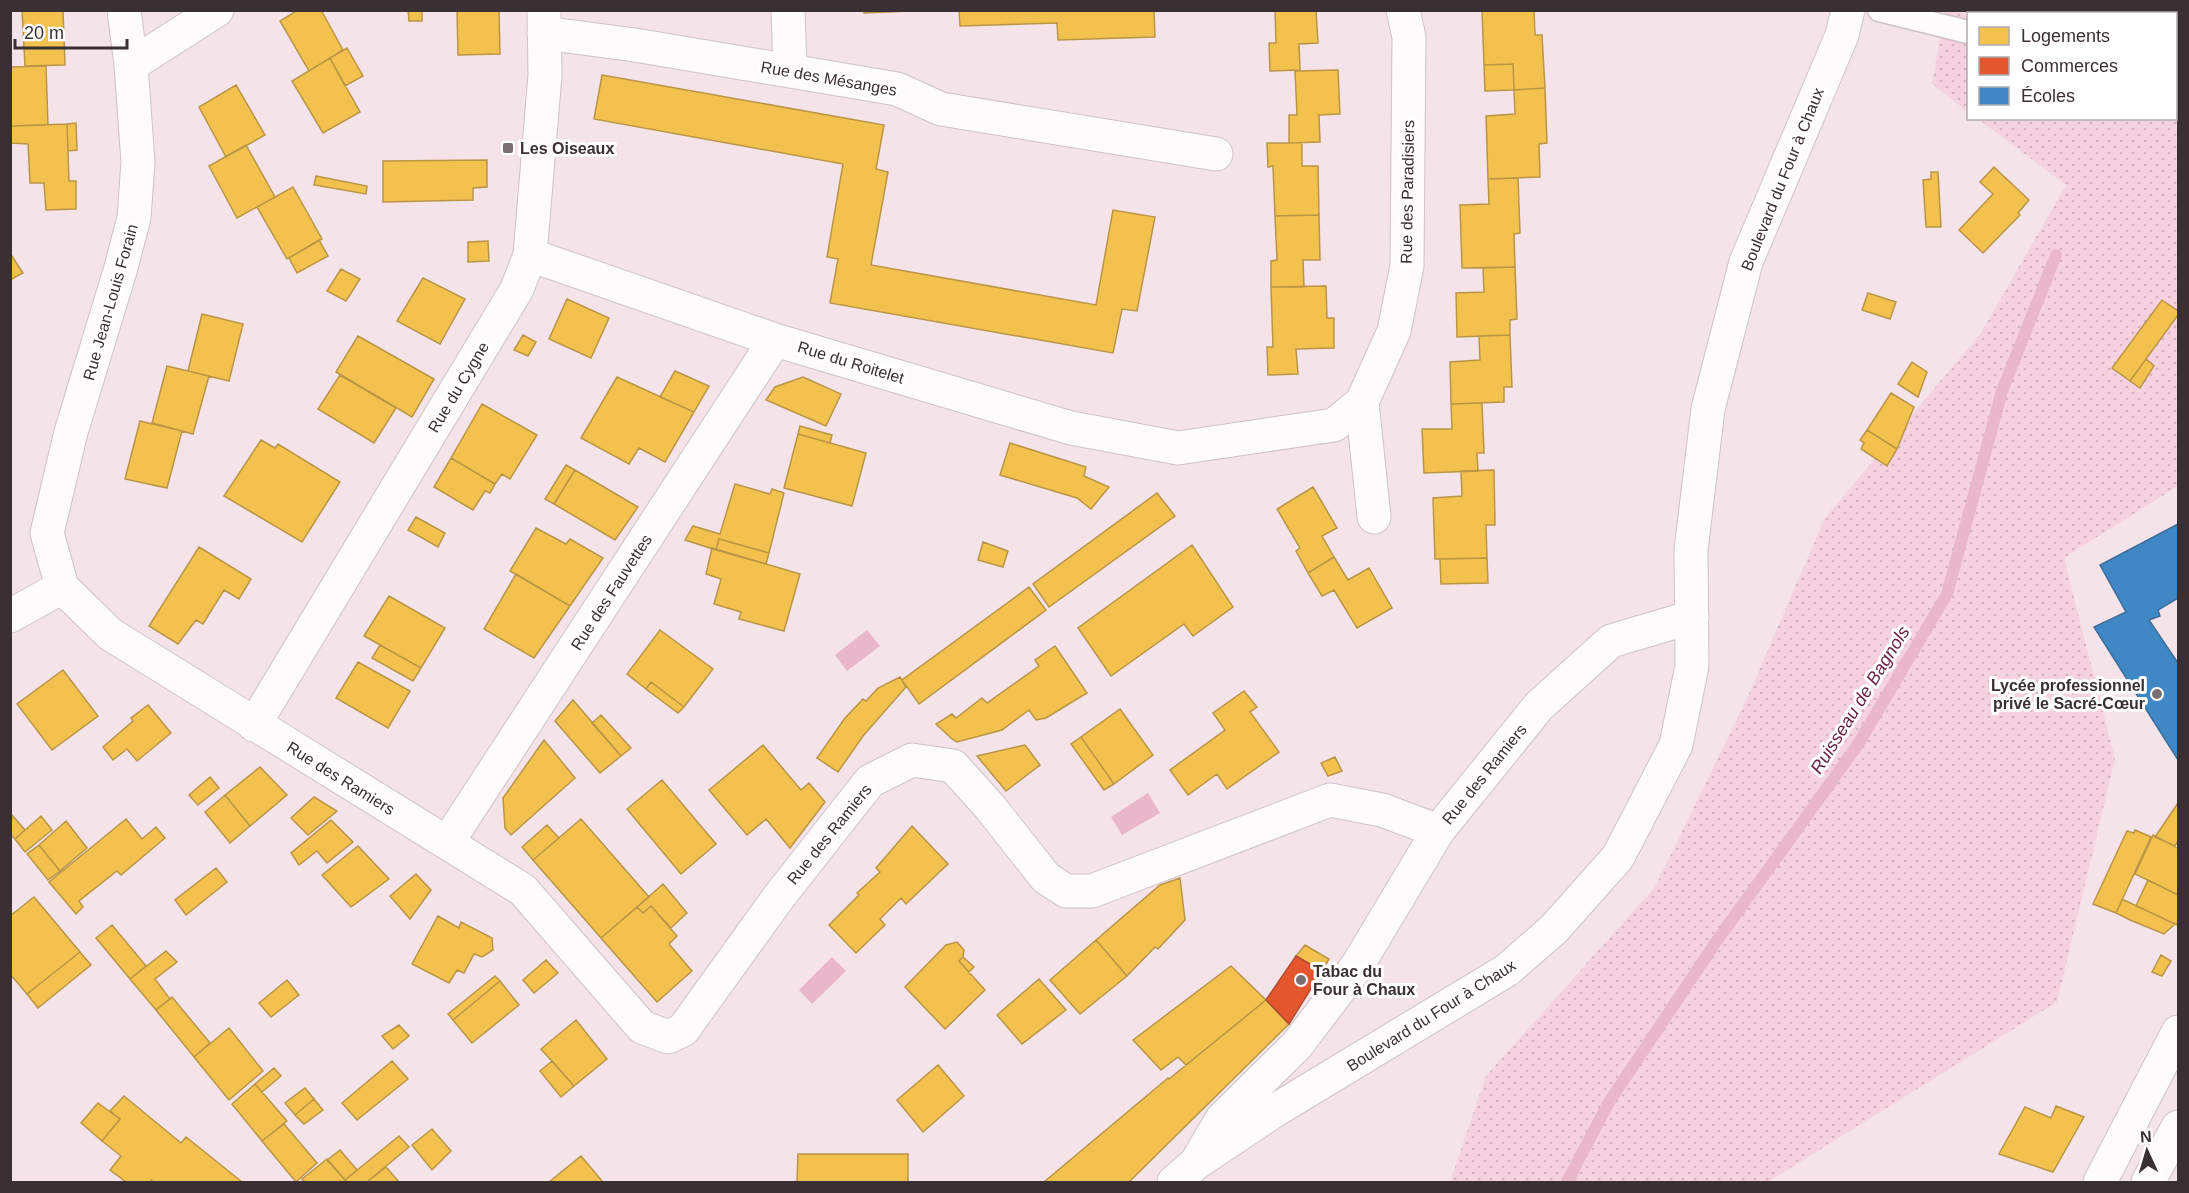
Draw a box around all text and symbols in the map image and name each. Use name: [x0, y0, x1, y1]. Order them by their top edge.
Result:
scale bar: [15, 12, 128, 50]
legend: [1967, 12, 2177, 120]
text: 20 m: [24, 23, 64, 43]
text: Logements: [2021, 26, 2110, 46]
text: Commerces: [2021, 56, 2118, 76]
street label: Rue des Mésanges: [760, 58, 898, 99]
street label: Boulevard du Four à Chaux: [1738, 85, 1827, 273]
text: Écoles: [2021, 86, 2075, 106]
street label: Rue des Paradisiers: [1398, 120, 1417, 264]
place label: Les Oiseaux: [520, 140, 614, 157]
marker: Les Oiseaux: [501, 141, 515, 155]
street label: Rue Jean-Louis Forain: [80, 222, 141, 382]
street label: Rue du Roitelet: [796, 338, 907, 387]
street label: Rue du Cygne: [425, 339, 492, 435]
street label: Rue des Fauvettes: [568, 531, 655, 653]
water label: Ruisseau de Bagnols: [1806, 623, 1914, 777]
place label: Lycée professionnel privé le Sacré-Cœur: [1991, 677, 2145, 712]
marker: Lycée professionnel privé le Sacré-Cœur: [2150, 687, 2164, 701]
street label: Rue des Ramiers: [1439, 721, 1530, 828]
street label: Rue des Ramiers: [284, 738, 398, 818]
street label: Rue des Ramiers: [784, 781, 875, 888]
street label: Boulevard du Four à Chaux: [1344, 956, 1519, 1074]
place label: Tabac du Four à Chaux: [1313, 963, 1415, 998]
marker: Tabac du Four à Chaux: [1294, 973, 1308, 987]
north arrow: [2117, 1121, 2177, 1181]
text: N: [2140, 1128, 2152, 1145]

